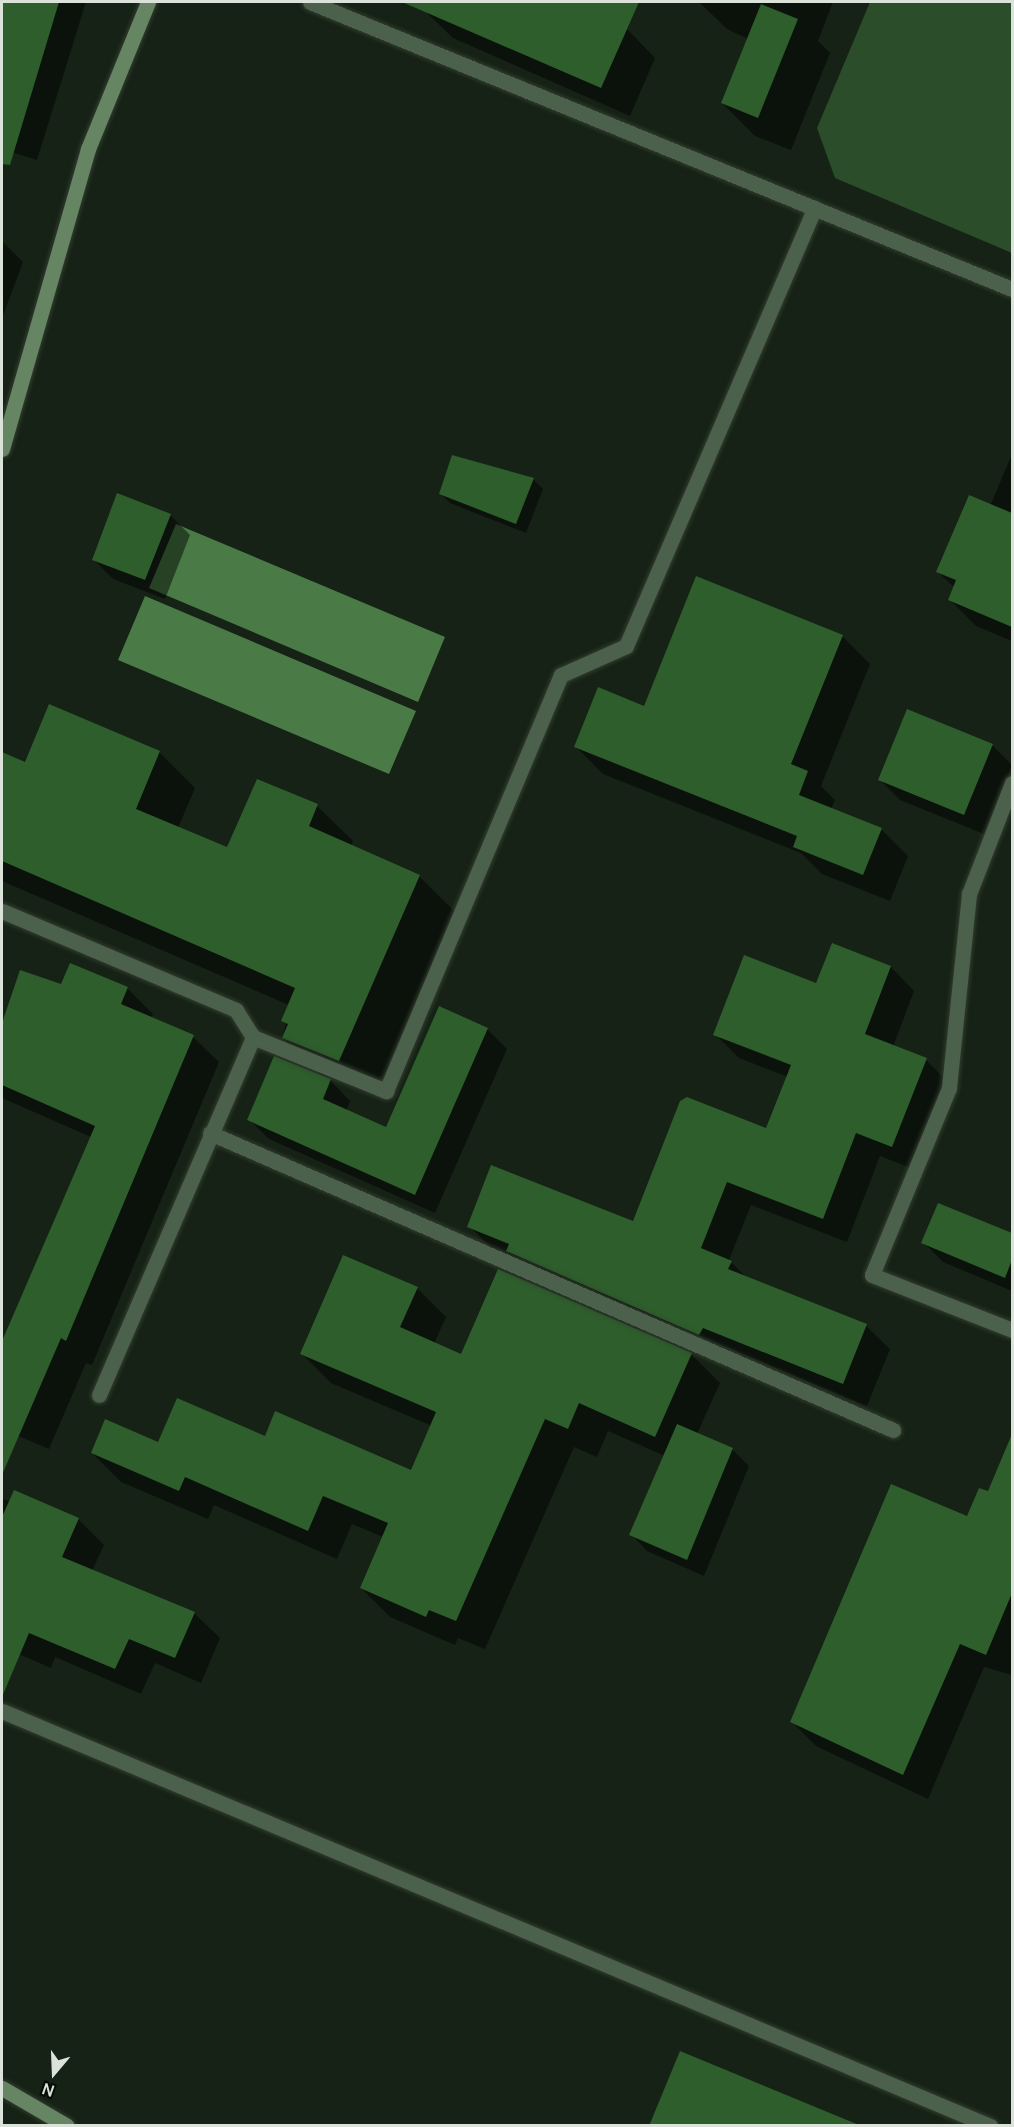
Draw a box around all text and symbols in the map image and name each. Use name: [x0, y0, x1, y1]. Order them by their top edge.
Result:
north arrow: [24, 2043, 84, 2103]
text: N: [39, 2078, 57, 2102]

